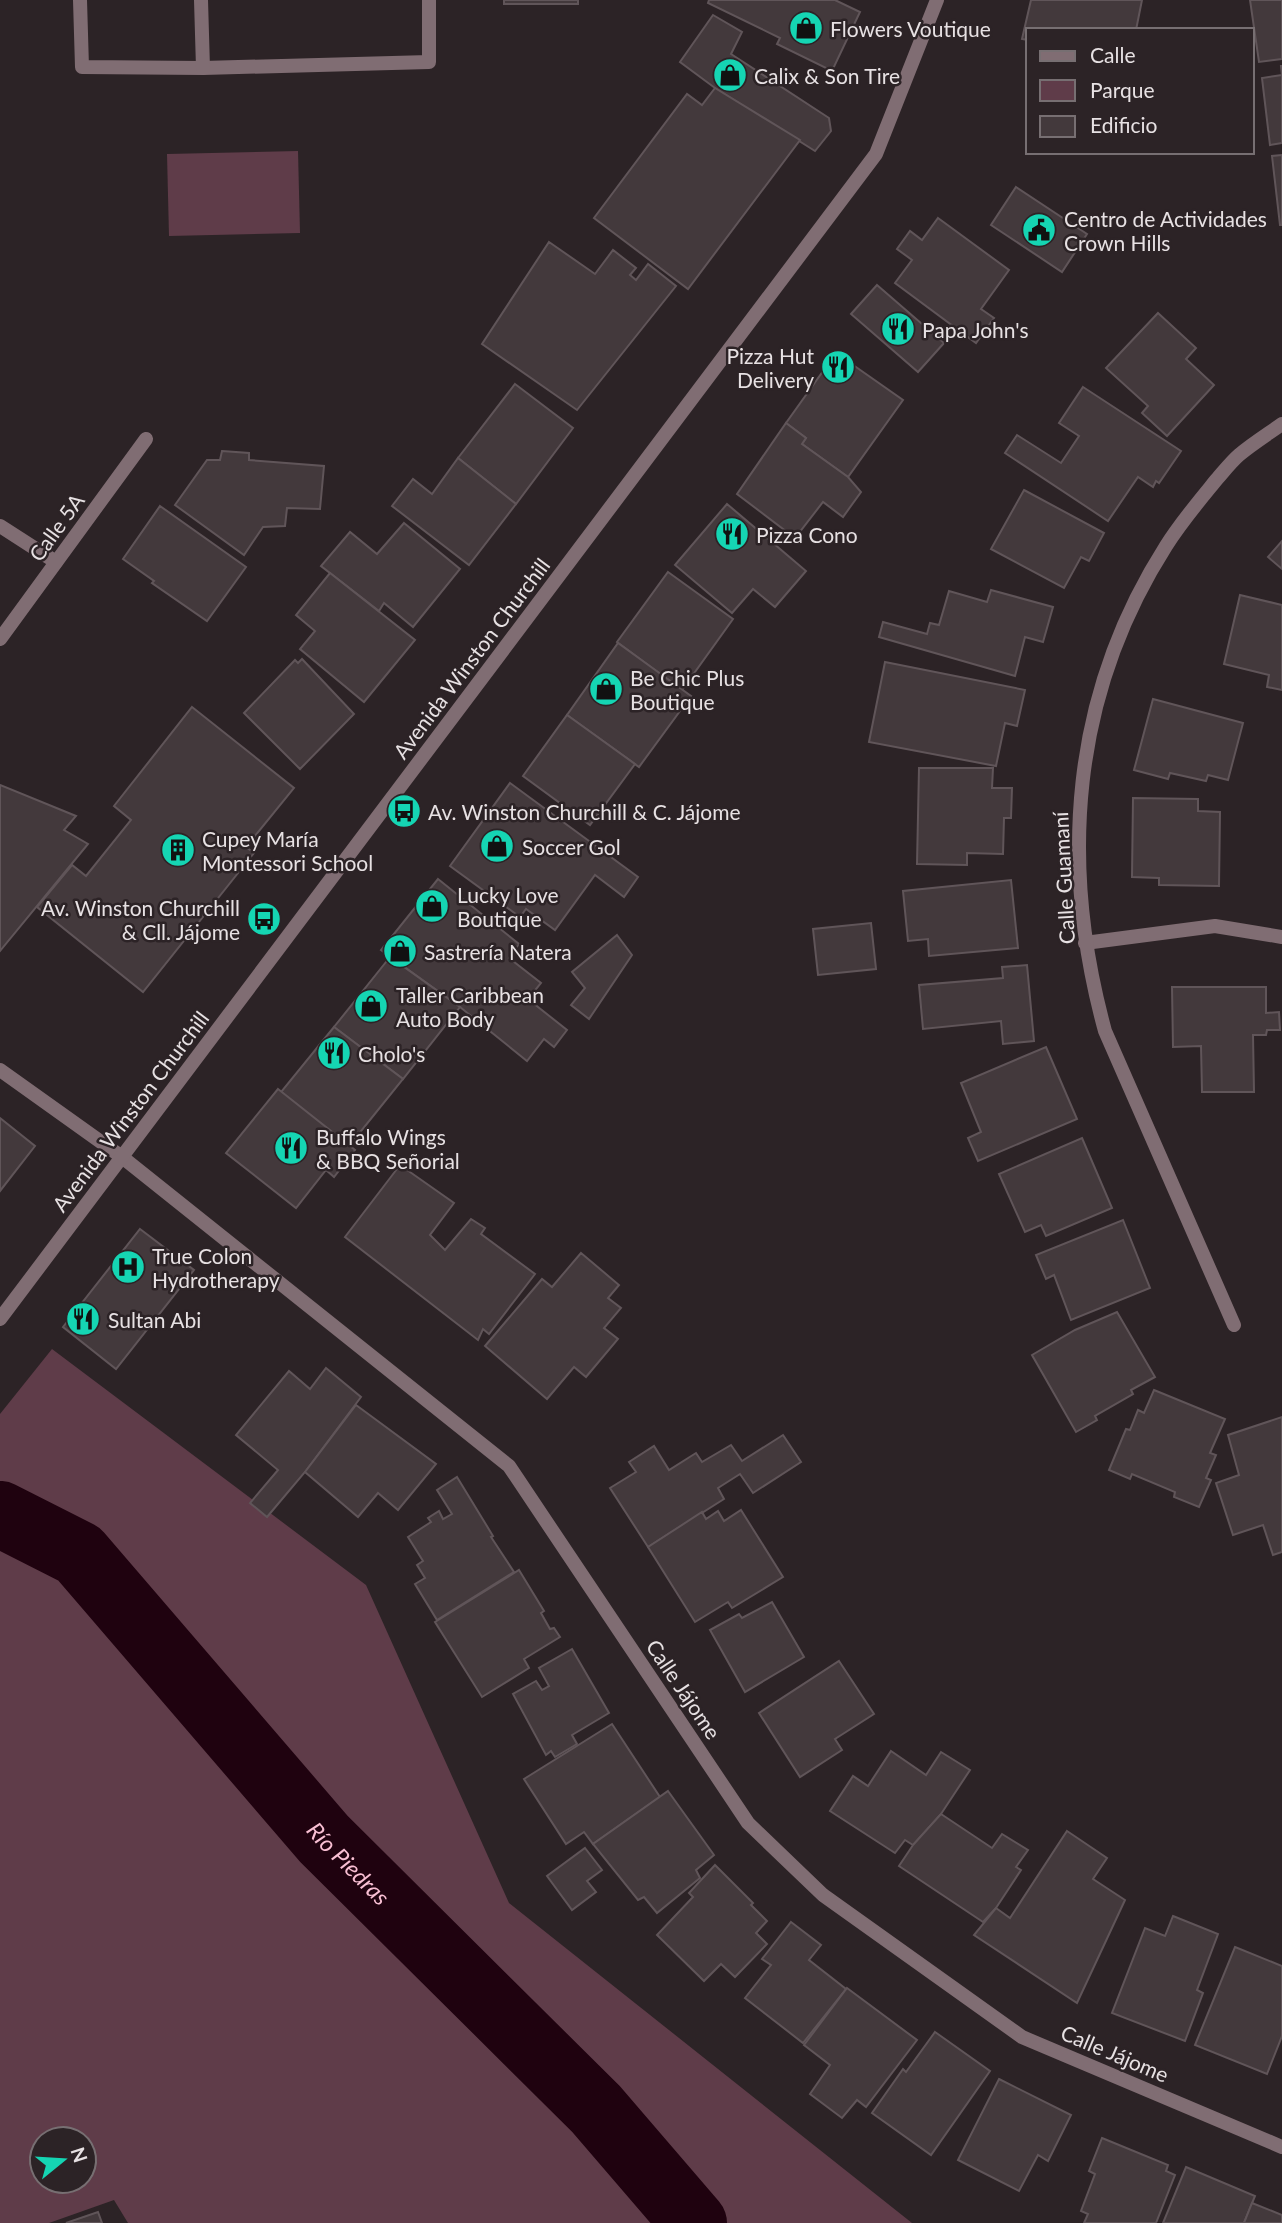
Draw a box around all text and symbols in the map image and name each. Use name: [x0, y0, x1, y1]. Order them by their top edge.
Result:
shop icon: Flowers Voutique: [787, 9, 825, 47]
place label: Flowers Voutique: [830, 16, 991, 41]
legend: [1026, 28, 1254, 154]
text: Calle: [1090, 42, 1135, 67]
shop icon: Calix & Son Tire: [711, 56, 749, 94]
place label: Calix & Son Tire: [754, 63, 900, 88]
text: Parque: [1090, 77, 1155, 102]
text: Edificio: [1090, 112, 1158, 137]
place label: Centro de Actividades Crown Hills: [1064, 206, 1267, 255]
public building icon: Centro de Actividades Crown Hills: [1020, 211, 1058, 249]
restaurant icon: Papa John's: [879, 310, 917, 348]
place label: Papa John's: [922, 317, 1029, 342]
place label: Pizza Hut Delivery: [727, 343, 814, 392]
restaurant icon: Pizza Hut Delivery: [819, 348, 857, 386]
street label: Calle 5A: [23, 488, 89, 566]
restaurant icon: Pizza Cono: [713, 515, 751, 553]
place label: Pizza Cono: [756, 522, 858, 547]
street label: Avenida Winston Churchill: [387, 553, 555, 763]
place label: Be Chic Plus Boutique: [630, 665, 744, 714]
shop icon: Be Chic Plus Boutique: [587, 670, 625, 708]
bus stop icon: Av. Winston Churchill & C. Jájome: [385, 792, 423, 830]
place label: Av. Winston Churchill & C. Jájome: [428, 799, 741, 824]
street label: Calle Guamaní: [1047, 810, 1079, 945]
place label: Cupey María Montessori School: [202, 826, 373, 875]
shop icon: Soccer Gol: [478, 827, 516, 865]
building icon: Cupey María Montessori School: [159, 831, 197, 869]
place label: Soccer Gol: [522, 834, 621, 859]
place label: Lucky Love Boutique: [457, 882, 559, 931]
shop icon: Lucky Love Boutique: [413, 887, 451, 925]
place label: Av. Winston Churchill & Cll. Jájome: [41, 895, 240, 944]
bus stop icon: Av. Winston Churchill & Cll. Jájome: [245, 900, 283, 938]
shop icon: Sastrería Natera: [381, 932, 419, 970]
place label: Sastrería Natera: [424, 939, 572, 964]
place label: Taller Caribbean Auto Body: [396, 982, 544, 1031]
shop icon: Taller Caribbean Auto Body: [352, 987, 390, 1025]
street label: Avenida Winston Churchill: [46, 1006, 214, 1216]
restaurant icon: Cholo's: [315, 1034, 353, 1072]
place label: Cholo's: [358, 1041, 425, 1066]
place label: Buffalo Wings & BBQ Señorial: [316, 1124, 460, 1173]
restaurant icon: Buffalo Wings & BBQ Señorial: [272, 1129, 310, 1167]
place label: True Colon Hydrotherapy: [152, 1243, 280, 1292]
hospital icon: True Colon Hydrotherapy: [109, 1248, 147, 1286]
restaurant icon: Sultan Abi: [64, 1300, 102, 1338]
place label: Sultan Abi: [108, 1307, 201, 1332]
street label: Calle Jájome: [642, 1635, 726, 1743]
water label: Río Piedras: [302, 1816, 396, 1910]
street label: Calle Jájome: [1057, 2019, 1173, 2087]
north arrow: [28, 2125, 98, 2195]
text: N: [66, 2144, 93, 2165]

